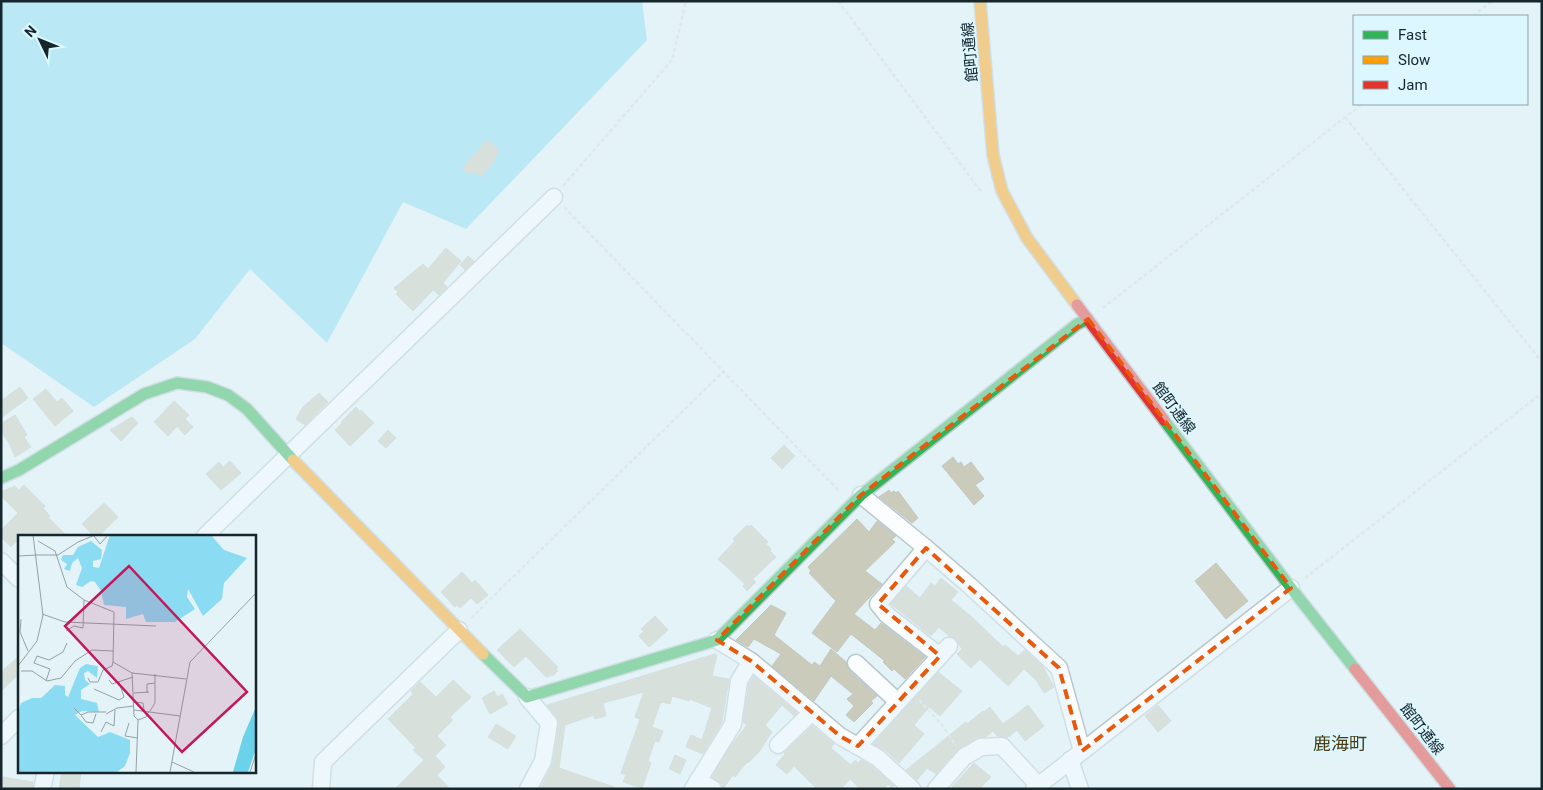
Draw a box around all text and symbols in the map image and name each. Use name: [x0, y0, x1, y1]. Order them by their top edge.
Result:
north arrow: [15, 15, 65, 65]
legend: [1353, 15, 1528, 105]
street label: 館町通線: [958, 21, 982, 83]
text: N: [21, 22, 40, 40]
text: Fast: [1398, 26, 1427, 44]
text: Slow: [1398, 51, 1430, 69]
text: Jam: [1398, 76, 1428, 94]
street label: 館町通線: [1149, 379, 1199, 437]
inset map: [18, 535, 255, 772]
street label: 館町通線: [1396, 700, 1448, 758]
district label: 鹿海町: [1313, 733, 1367, 754]

